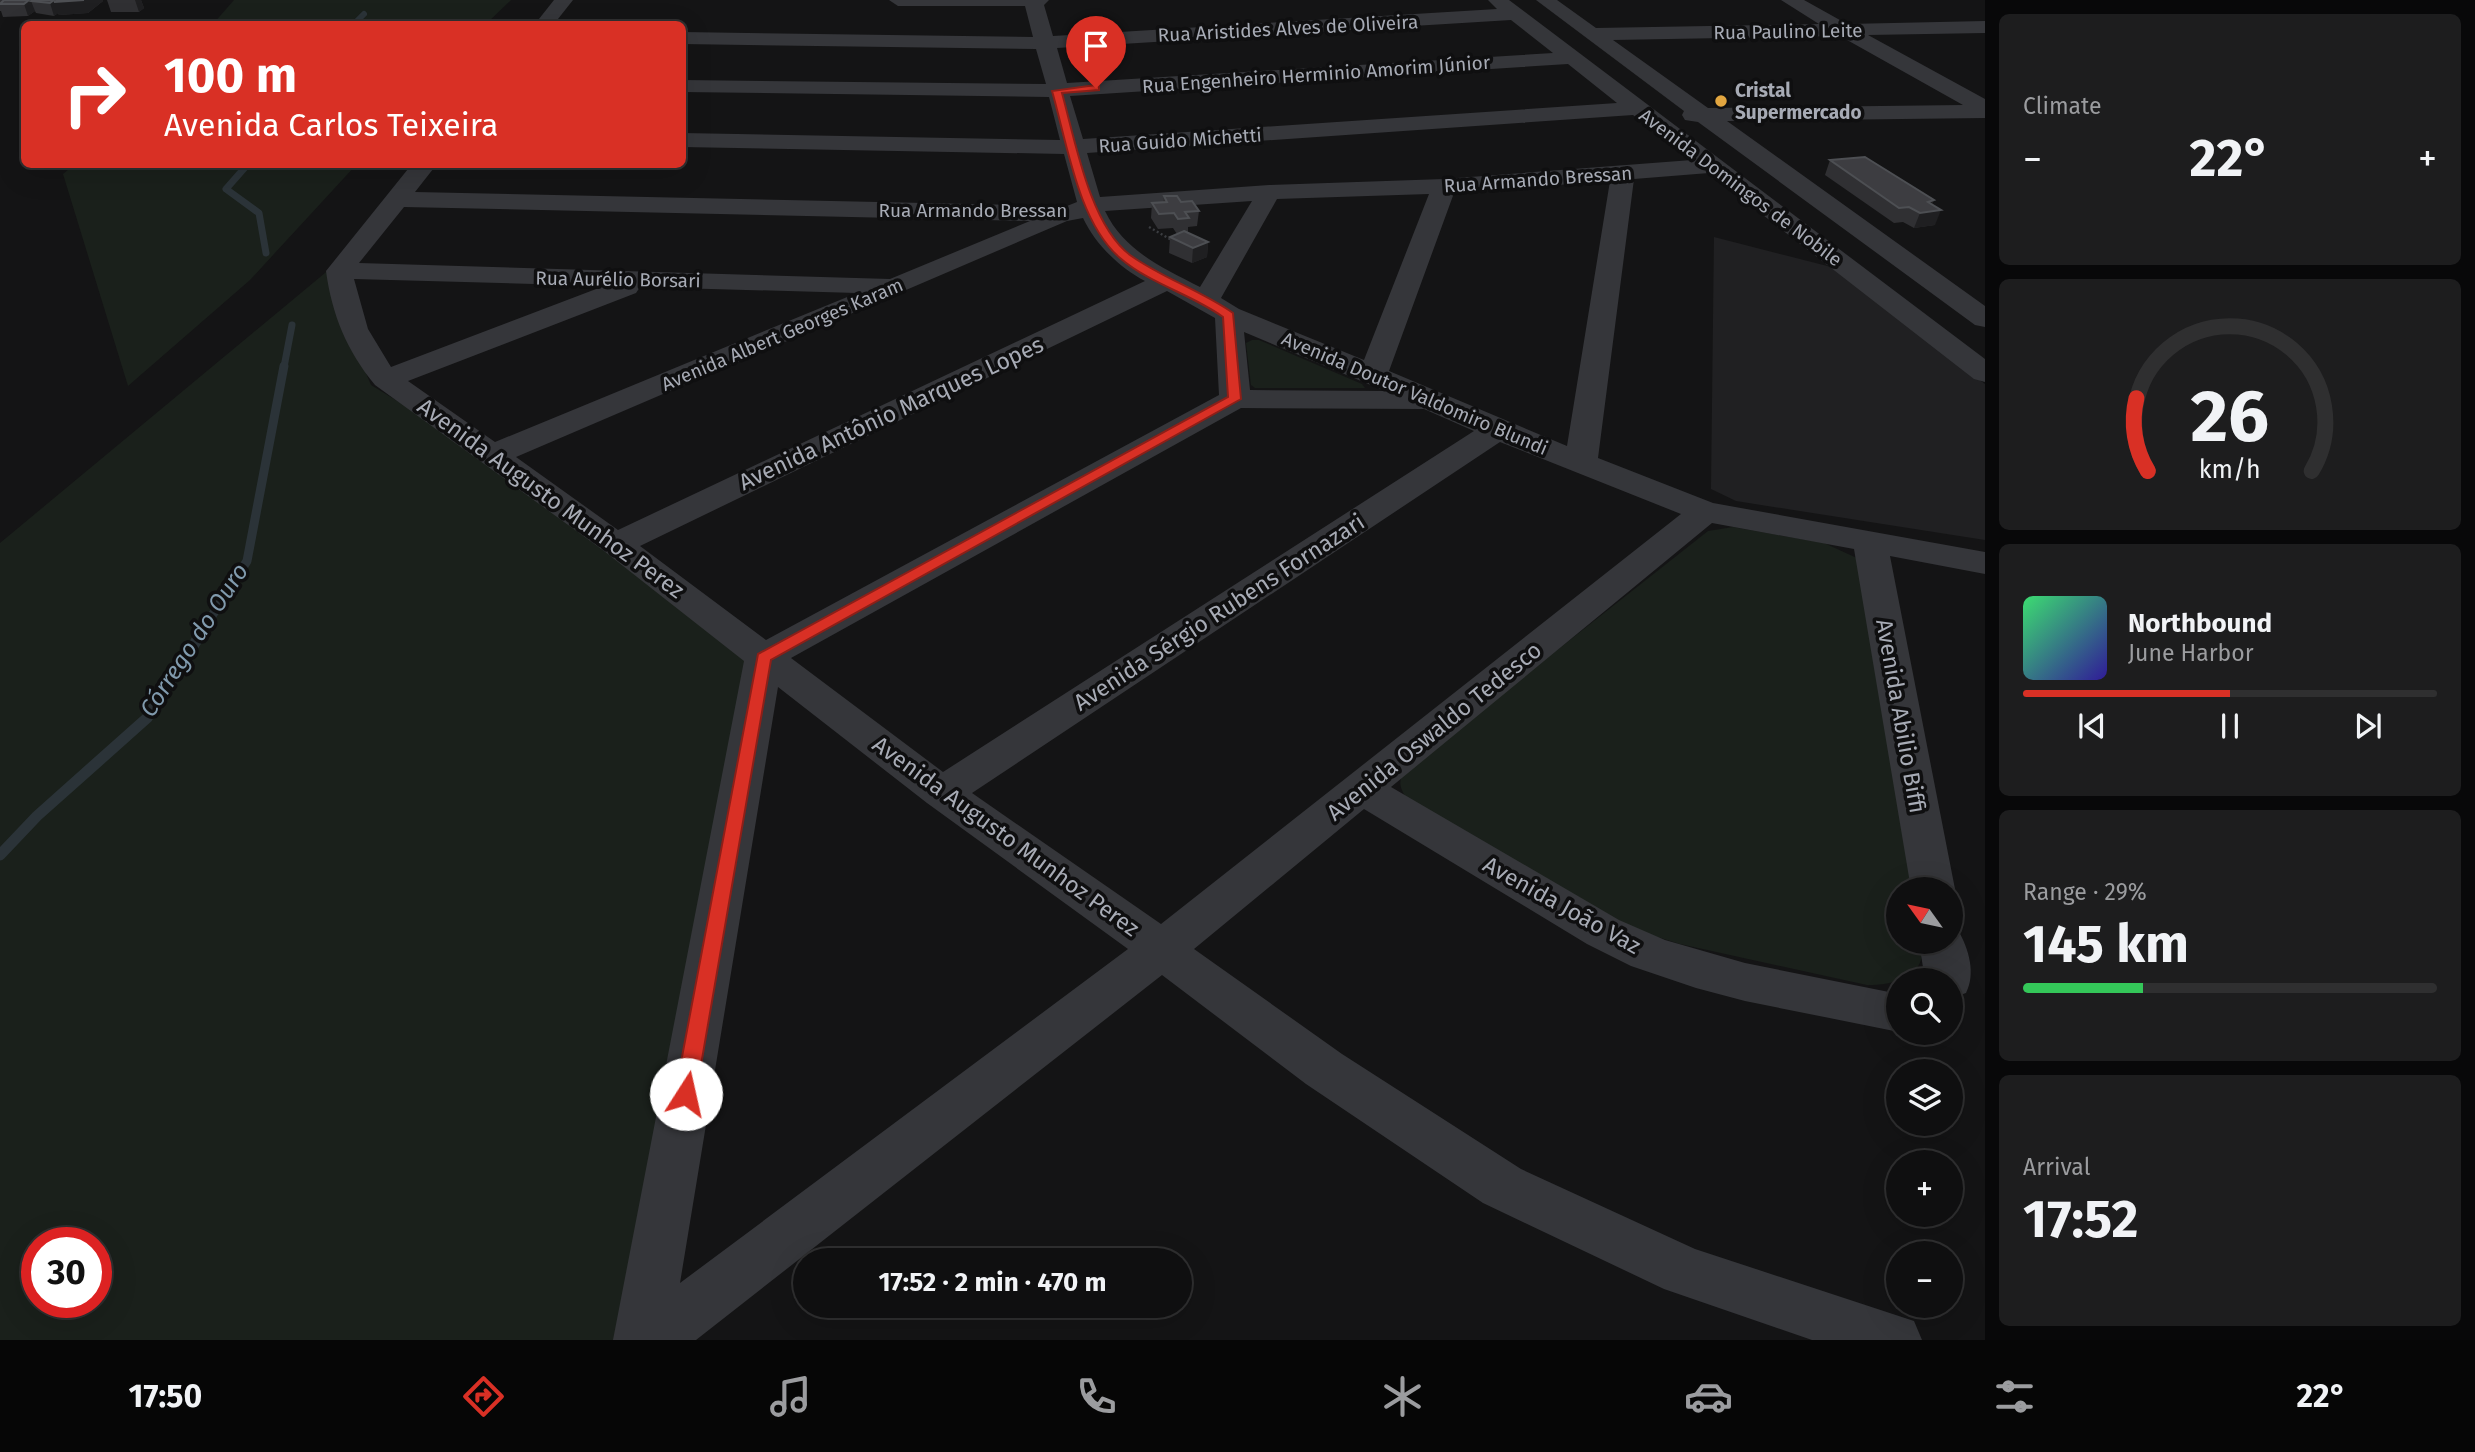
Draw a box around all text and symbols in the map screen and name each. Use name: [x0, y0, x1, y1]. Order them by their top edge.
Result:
street label: Rua Aristides Alves de Oliveira: [1157, 10, 1419, 47]
pin: [1066, 16, 1126, 88]
street label: Rua Paulino Leite: [1713, 19, 1863, 44]
icon: arrive: [1077, 27, 1115, 65]
text: 100 m: [164, 46, 297, 105]
icon: right: [49, 49, 140, 140]
street label: Rua Engenheiro Herminio Amorim Júnior: [1141, 51, 1491, 98]
place label: Cristal Supermercado: [1735, 79, 1862, 124]
text: Climate: [2023, 92, 2102, 120]
marker: Cristal Supermercado: [1713, 93, 1729, 109]
street label: Avenida Domingos de Nobile: [1635, 104, 1847, 271]
text: Avenida Carlos Teixeira: [164, 106, 498, 144]
street label: Rua Guido Michetti: [1098, 123, 1262, 158]
text: 22°: [2190, 127, 2270, 190]
text: −: [2023, 136, 2042, 182]
text: +: [2418, 136, 2437, 182]
street label: Rua Armando Bressan: [1443, 161, 1633, 198]
street label: Rua Armando Bressan: [879, 199, 1067, 222]
street label: Rua Aurélio Borsari: [535, 267, 701, 292]
street label: Avenida Albert Georges Karam: [658, 273, 906, 396]
street label: Avenida Doutor Valdomiro Blundi: [1278, 327, 1551, 460]
street label: Avenida Antônio Marques Lopes: [734, 330, 1048, 496]
text: 26: [2191, 373, 2269, 460]
street label: Avenida Augusto Munhoz Perez: [412, 392, 690, 604]
text: km/h: [2199, 455, 2261, 485]
street label: Avenida Sérgio Rubens Fornazari: [1068, 507, 1370, 717]
water label: Córrego do Ouro: [134, 558, 254, 722]
text: Northbound: [2128, 608, 2272, 639]
street label: Avenida Abilio Biffi: [1870, 617, 1932, 815]
street label: Avenida Oswaldo Tedesco: [1321, 636, 1547, 826]
text: June Harbor: [2128, 639, 2254, 667]
icon: previous: [2073, 707, 2111, 745]
icon: pause: [2211, 707, 2249, 745]
icon: next: [2349, 707, 2387, 745]
street label: Avenida Augusto Munhoz Perez: [867, 730, 1145, 942]
street label: Avenida João Vaz: [1478, 850, 1646, 960]
north arrow: [1886, 877, 1964, 954]
map controls: [1886, 877, 1963, 1318]
text: Range · 29%: [2023, 878, 2147, 906]
text: 145 km: [2023, 913, 2189, 976]
button: search: [1886, 968, 1963, 1045]
position arrow: [649, 1057, 723, 1131]
button: layers: [1886, 1059, 1963, 1136]
button: +: [1886, 1150, 1963, 1227]
text: Arrival: [2023, 1153, 2090, 1181]
text: 17:52: [2023, 1188, 2138, 1251]
speed limit sign: 30: [21, 1227, 112, 1318]
button: −: [1886, 1241, 1963, 1318]
text: 17:52 · 2 min · 470 m: [879, 1267, 1106, 1298]
icon: directions: [459, 1372, 508, 1421]
icon: music: [766, 1372, 815, 1421]
icon: phone: [1072, 1372, 1121, 1421]
icon: climate: [1378, 1372, 1427, 1421]
icon: car: [1684, 1372, 1733, 1421]
icon: filters: [1990, 1372, 2039, 1421]
text: 17:50: [129, 1377, 202, 1415]
text: 22°: [2297, 1377, 2346, 1415]

